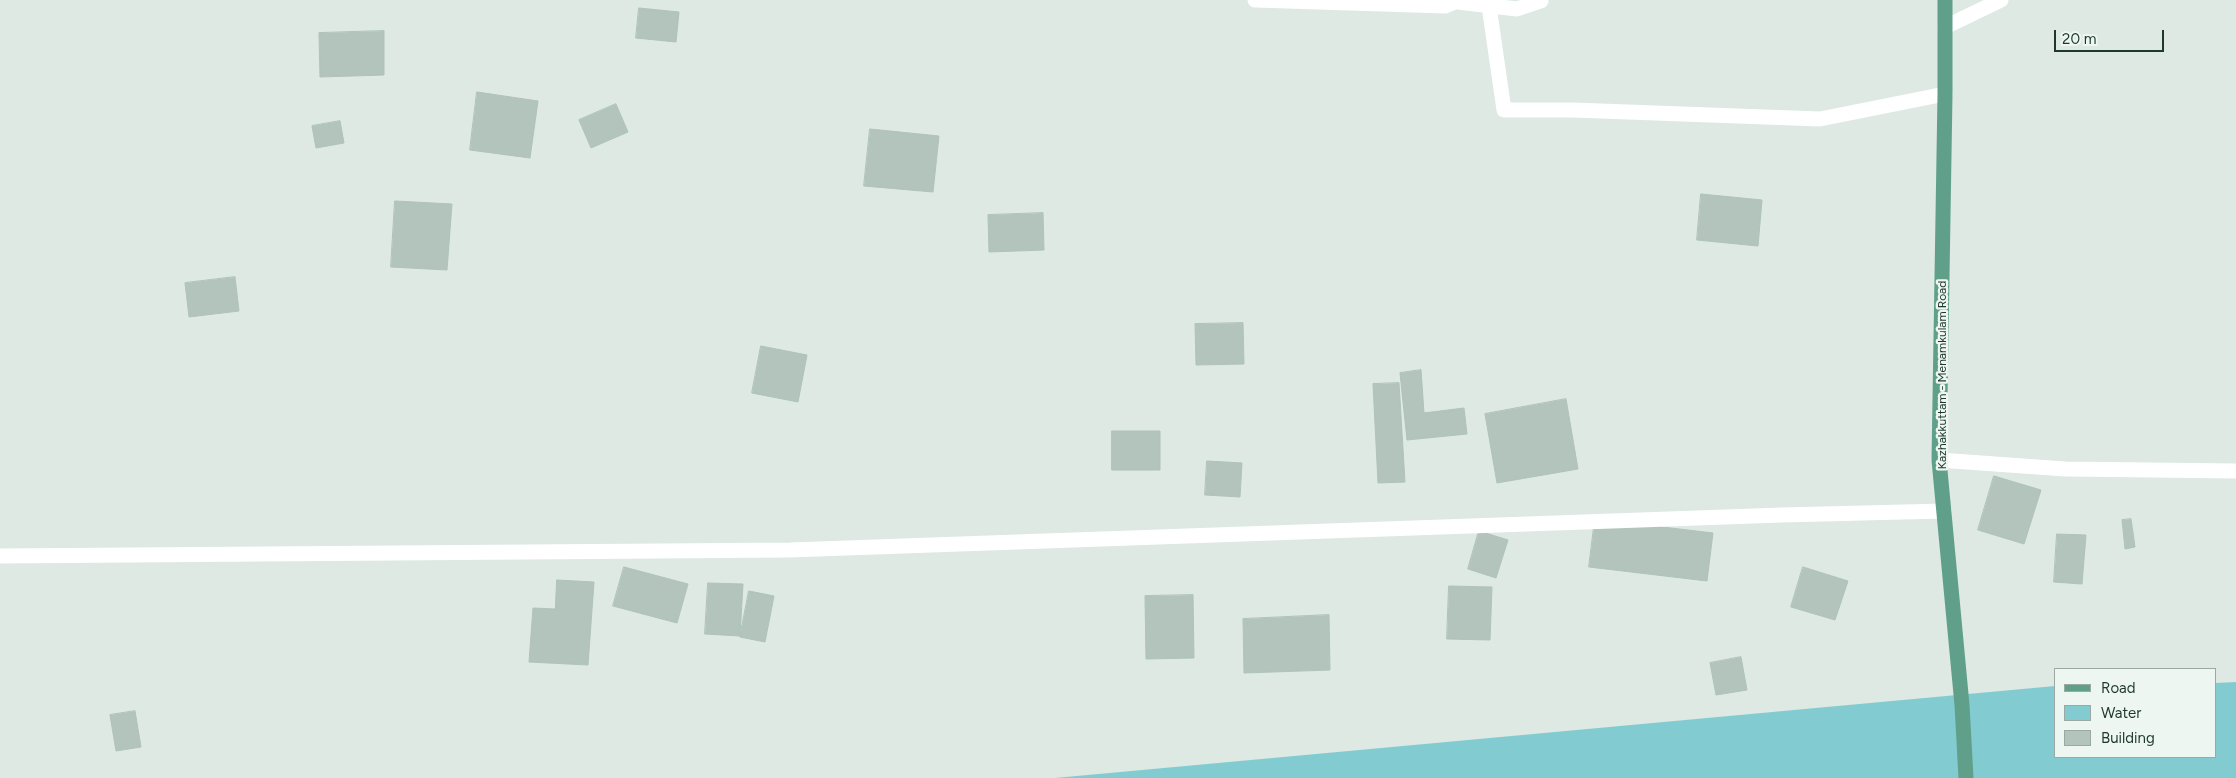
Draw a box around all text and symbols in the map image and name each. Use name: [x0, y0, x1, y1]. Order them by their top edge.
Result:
scale bar: [2056, 20, 2166, 52]
text: 20 m: [2062, 30, 2096, 48]
street label: Kazhakkuttam - Menamkulam Road: [1935, 281, 1949, 469]
legend: [2054, 668, 2216, 758]
text: Road: [2101, 679, 2136, 697]
text: Water: [2101, 704, 2141, 722]
text: Building: [2101, 729, 2155, 747]

